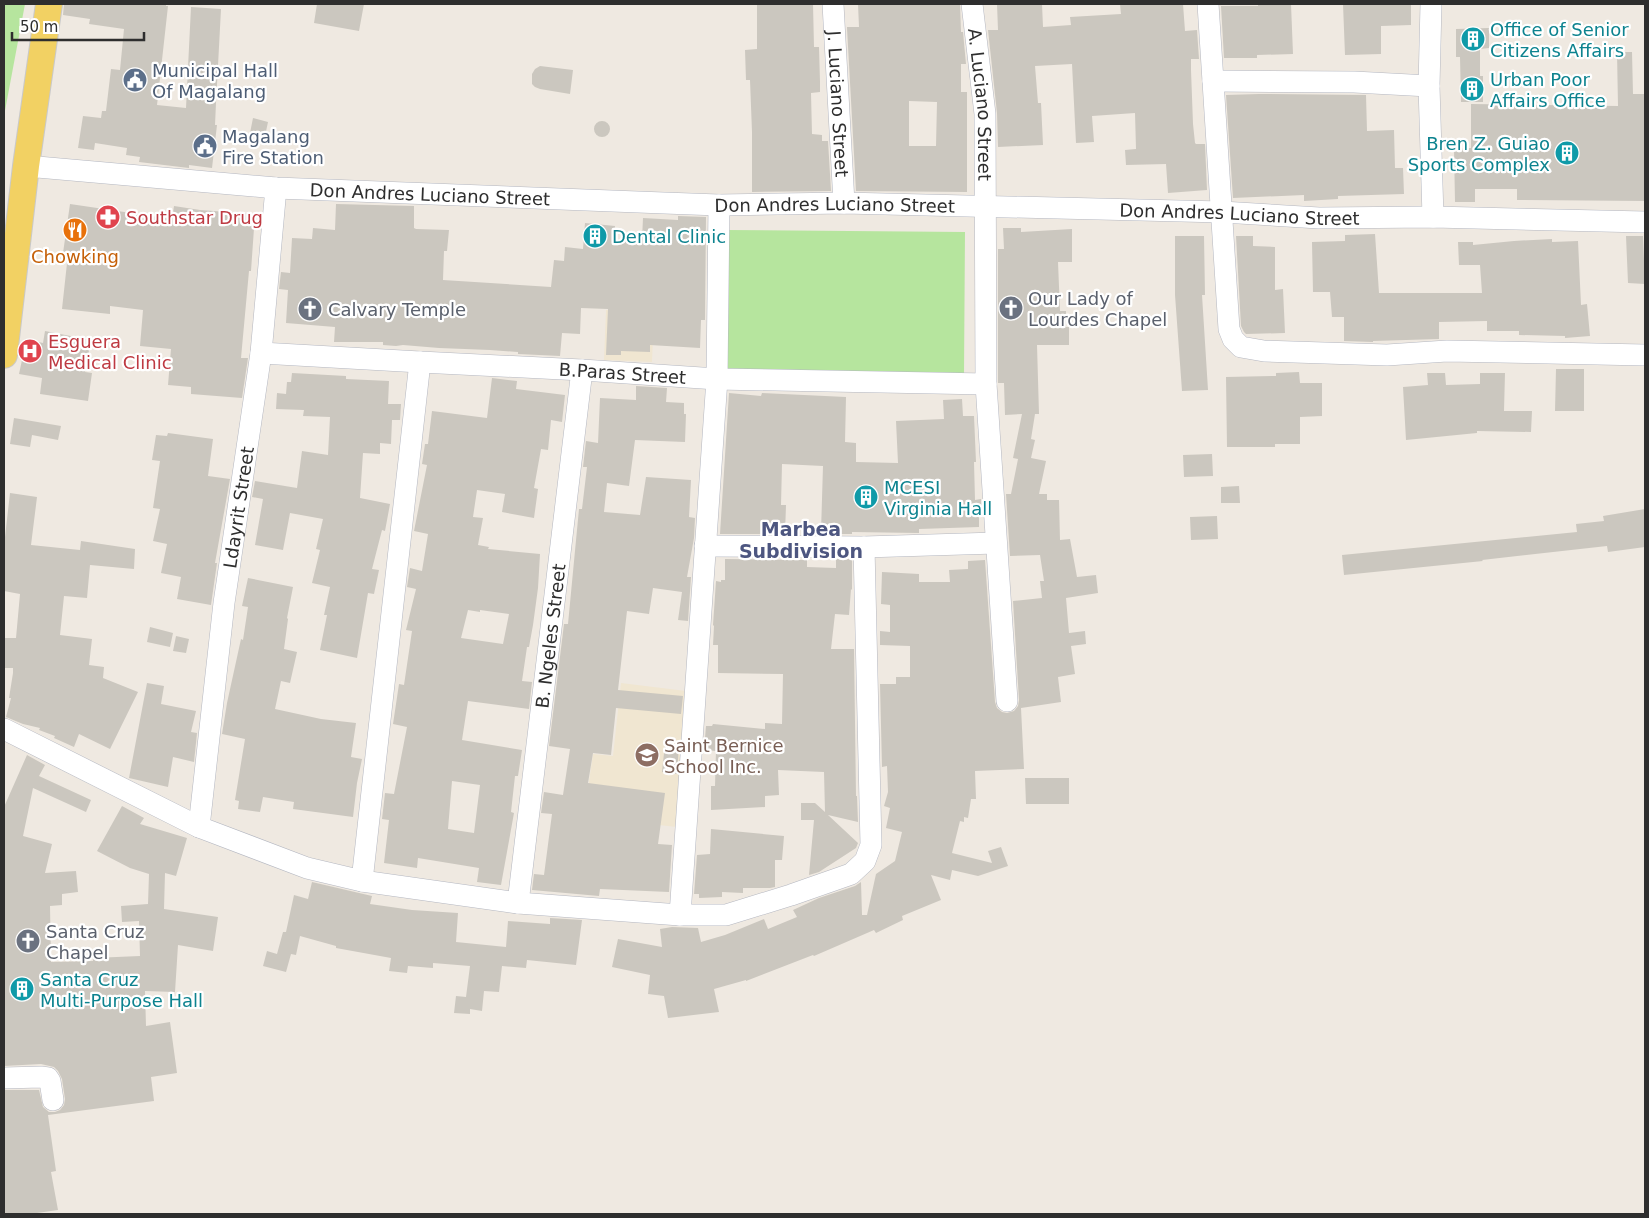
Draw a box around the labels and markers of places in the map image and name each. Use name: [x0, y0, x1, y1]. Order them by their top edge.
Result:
place label: Office of Senior Citizens Affairs: [1490, 19, 1629, 61]
building icon: Office of Senior Citizens Affairs: [1460, 26, 1486, 52]
place label: Municipal Hall Of Magalang: [152, 60, 278, 102]
public building icon: Municipal Hall Of Magalang: [122, 67, 148, 93]
place label: Urban Poor Affairs Office: [1490, 69, 1606, 111]
building icon: Urban Poor Affairs Office: [1459, 76, 1485, 102]
place label: Magalang Fire Station: [222, 126, 324, 168]
public building icon: Magalang Fire Station: [192, 133, 218, 159]
place label: Bren Z. Guiao Sports Complex: [1408, 133, 1550, 175]
building icon: Bren Z. Guiao Sports Complex: [1554, 140, 1580, 166]
pharmacy icon: Southstar Drug: [95, 204, 121, 230]
place label: Southstar Drug: [126, 207, 263, 228]
restaurant icon: Chowking: [62, 217, 88, 243]
building icon: Dental Clinic: [582, 223, 608, 249]
place label: Dental Clinic: [612, 226, 726, 247]
place label: Chowking: [31, 246, 119, 267]
place label: Our Lady of Lourdes Chapel: [1028, 288, 1167, 330]
church icon: Our Lady of Lourdes Chapel: [998, 295, 1024, 321]
church icon: Calvary Temple: [297, 296, 323, 322]
place label: Calvary Temple: [328, 299, 466, 320]
place label: Esguera Medical Clinic: [48, 331, 172, 373]
hospital icon: Esguera Medical Clinic: [17, 338, 43, 364]
place label: MCESI Virginia Hall: [884, 477, 992, 519]
building icon: MCESI Virginia Hall: [853, 484, 879, 510]
place label: Saint Bernice School Inc.: [664, 735, 784, 777]
school or university icon: Saint Bernice School Inc.: [634, 742, 660, 768]
place label: Santa Cruz Chapel: [46, 921, 145, 963]
church icon: Santa Cruz Chapel: [15, 928, 41, 954]
place label: Santa Cruz Multi-Purpose Hall: [40, 969, 203, 1011]
building icon: Santa Cruz Multi-Purpose Hall: [9, 976, 35, 1002]

